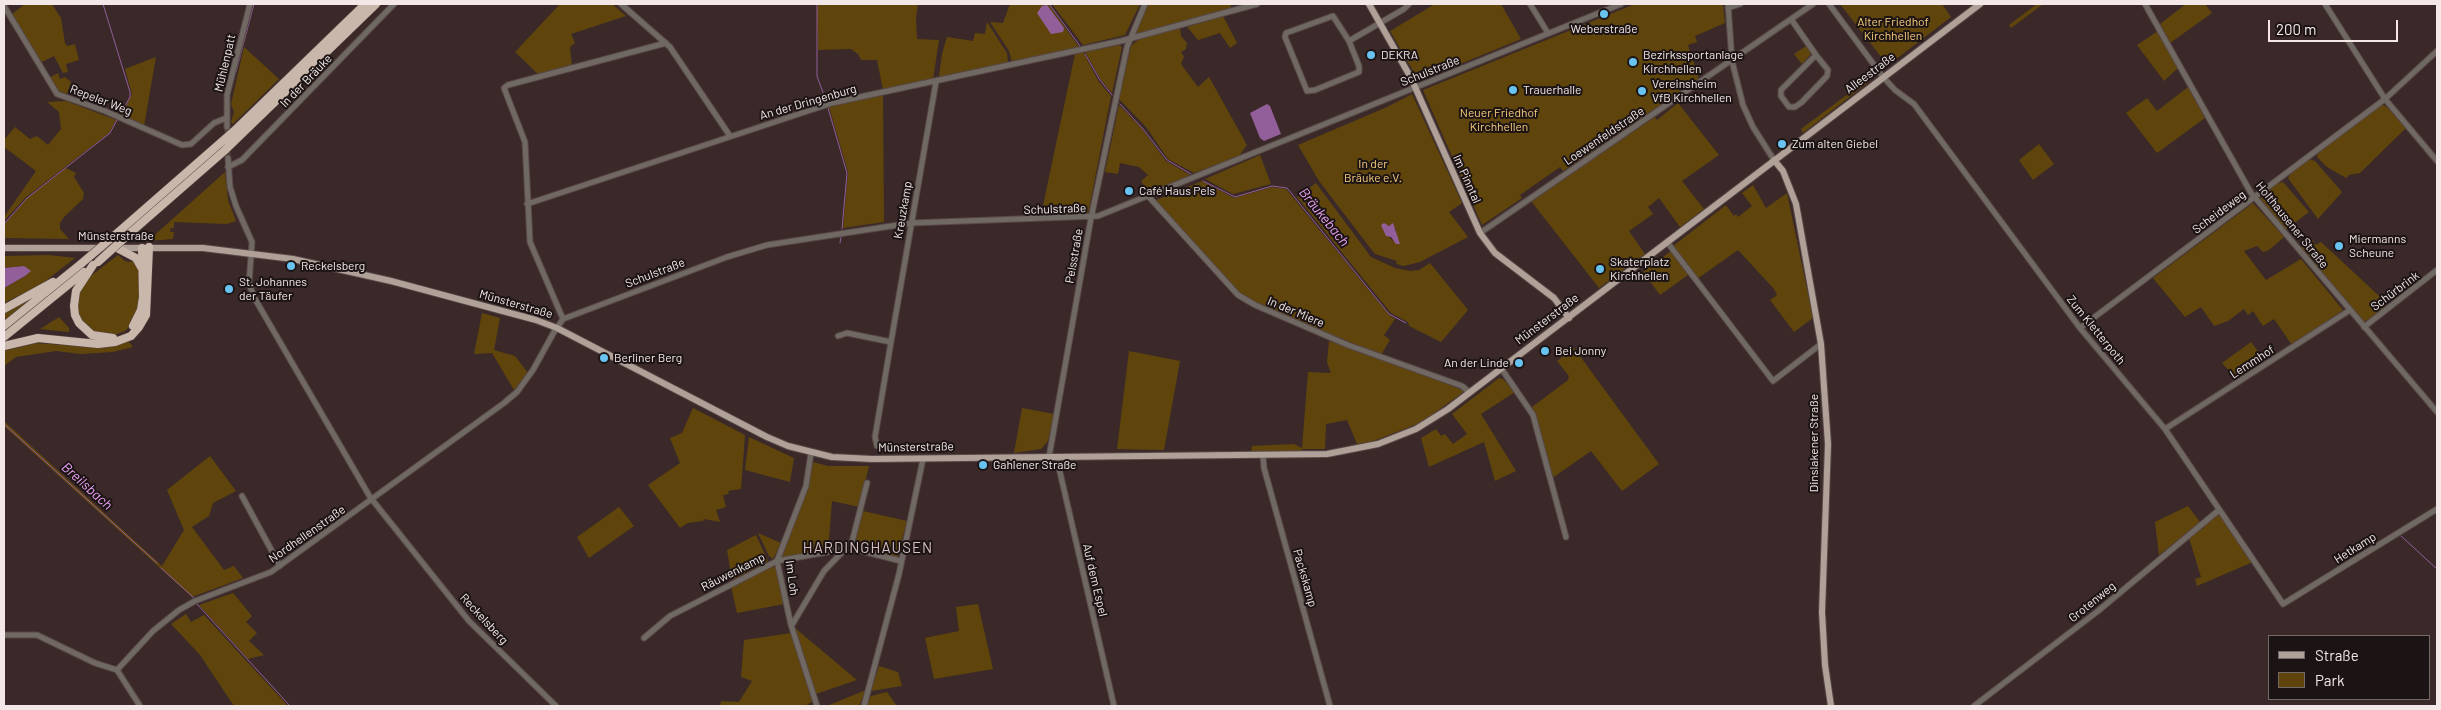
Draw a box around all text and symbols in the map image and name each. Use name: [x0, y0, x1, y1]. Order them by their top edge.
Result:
marker: Weberstraße: [1598, 8, 1610, 20]
scale bar: [2271, 10, 2401, 42]
park label: Alter Friedhof Kirchhellen: [1857, 15, 1929, 43]
text: 200 m: [2276, 20, 2316, 38]
place label: Weberstraße: [1570, 22, 1638, 36]
street label: Mühlenpatt: [211, 33, 239, 93]
place label: DEKRA: [1381, 48, 1418, 62]
place label: Bezirkssportanlage Kirchhellen: [1643, 48, 1743, 76]
marker: DEKRA: [1365, 49, 1377, 61]
street label: Alleestraße: [1842, 49, 1898, 97]
street label: In der Bräuke: [277, 51, 335, 111]
street label: Schulstraße: [1398, 53, 1462, 89]
marker: Bezirkssportanlage Kirchhellen: [1627, 56, 1639, 68]
place label: Vereinsheim VfB Kirchhellen: [1652, 77, 1732, 105]
street label: An der Dringenburg: [758, 81, 858, 123]
street label: Repeler Weg: [68, 82, 134, 118]
place label: Trauerhalle: [1523, 83, 1581, 97]
marker: Trauerhalle: [1507, 84, 1519, 96]
marker: Vereinsheim VfB Kirchhellen: [1636, 85, 1648, 97]
street label: Loewenfeldstraße: [1561, 104, 1647, 168]
park label: Neuer Friedhof Kirchhellen: [1460, 106, 1538, 134]
place label: Zum alten Giebel: [1792, 137, 1878, 151]
marker: Zum alten Giebel: [1776, 138, 1788, 150]
street label: Im Pinntal: [1450, 152, 1484, 206]
park label: In der Bräuke e.V.: [1344, 157, 1402, 185]
street label: Holthausener Straße: [2253, 179, 2331, 271]
street label: Kreuzkamp: [891, 180, 915, 240]
place label: Café Haus Pels: [1139, 184, 1215, 198]
water label: Bräukebach: [1295, 184, 1353, 250]
marker: Café Haus Pels: [1123, 185, 1135, 197]
street label: Scheideweg: [2189, 187, 2249, 237]
street label: Schulstraße: [1023, 201, 1087, 217]
street label: Pelsstraße: [1062, 228, 1086, 284]
street label: Münsterstraße: [78, 229, 154, 243]
place label: Miermanns Scheune: [2349, 232, 2406, 260]
marker: Miermanns Scheune: [2333, 240, 2345, 252]
street label: Schulstraße: [623, 255, 687, 291]
place label: Skaterplatz Kirchhellen: [1610, 255, 1669, 283]
place label: Reckelsberg: [301, 259, 365, 273]
marker: Reckelsberg: [285, 260, 297, 272]
marker: Skaterplatz Kirchhellen: [1594, 263, 1606, 275]
street label: Schürbrink: [2368, 268, 2422, 314]
place label: St. Johannes der Täufer: [239, 275, 307, 303]
marker: St. Johannes der Täufer: [223, 283, 235, 295]
street label: Münsterstraße: [478, 287, 554, 321]
street label: Münsterstraße: [1512, 290, 1582, 348]
street label: Zum Kletterpoth: [2064, 292, 2128, 368]
street label: In der Miere: [1265, 294, 1327, 330]
street label: Lemmhof: [2227, 342, 2277, 382]
place label: Bei Jonny: [1555, 344, 1606, 358]
marker: Bei Jonny: [1539, 345, 1551, 357]
place label: Berliner Berg: [614, 351, 682, 365]
marker: Berliner Berg: [598, 352, 610, 364]
place label: An der Linde: [1444, 356, 1509, 370]
marker: An der Linde: [1513, 357, 1525, 369]
street label: Dinslakener Straße: [1807, 394, 1821, 492]
street label: Münsterstraße: [878, 439, 954, 455]
place label: Gahlener Straße: [993, 458, 1077, 472]
water label: Breilsbach: [58, 459, 116, 513]
marker: Gahlener Straße: [977, 459, 989, 471]
street label: Nordhellenstraße: [266, 502, 348, 566]
street label: Hetkamp: [2331, 529, 2379, 567]
district label: HARDINGHAUSEN: [801, 539, 935, 557]
street label: Auf dem Espel: [1080, 542, 1110, 618]
street label: Packskamp: [1290, 547, 1320, 609]
street label: Räuwenkamp: [699, 550, 767, 594]
street label: Im Loh: [782, 560, 802, 596]
street label: Grotenweg: [2066, 579, 2118, 625]
street label: Reckelsberg: [457, 591, 511, 647]
legend: [2268, 635, 2431, 700]
text: Straße: [2315, 646, 2359, 664]
text: Park: [2315, 671, 2344, 689]

